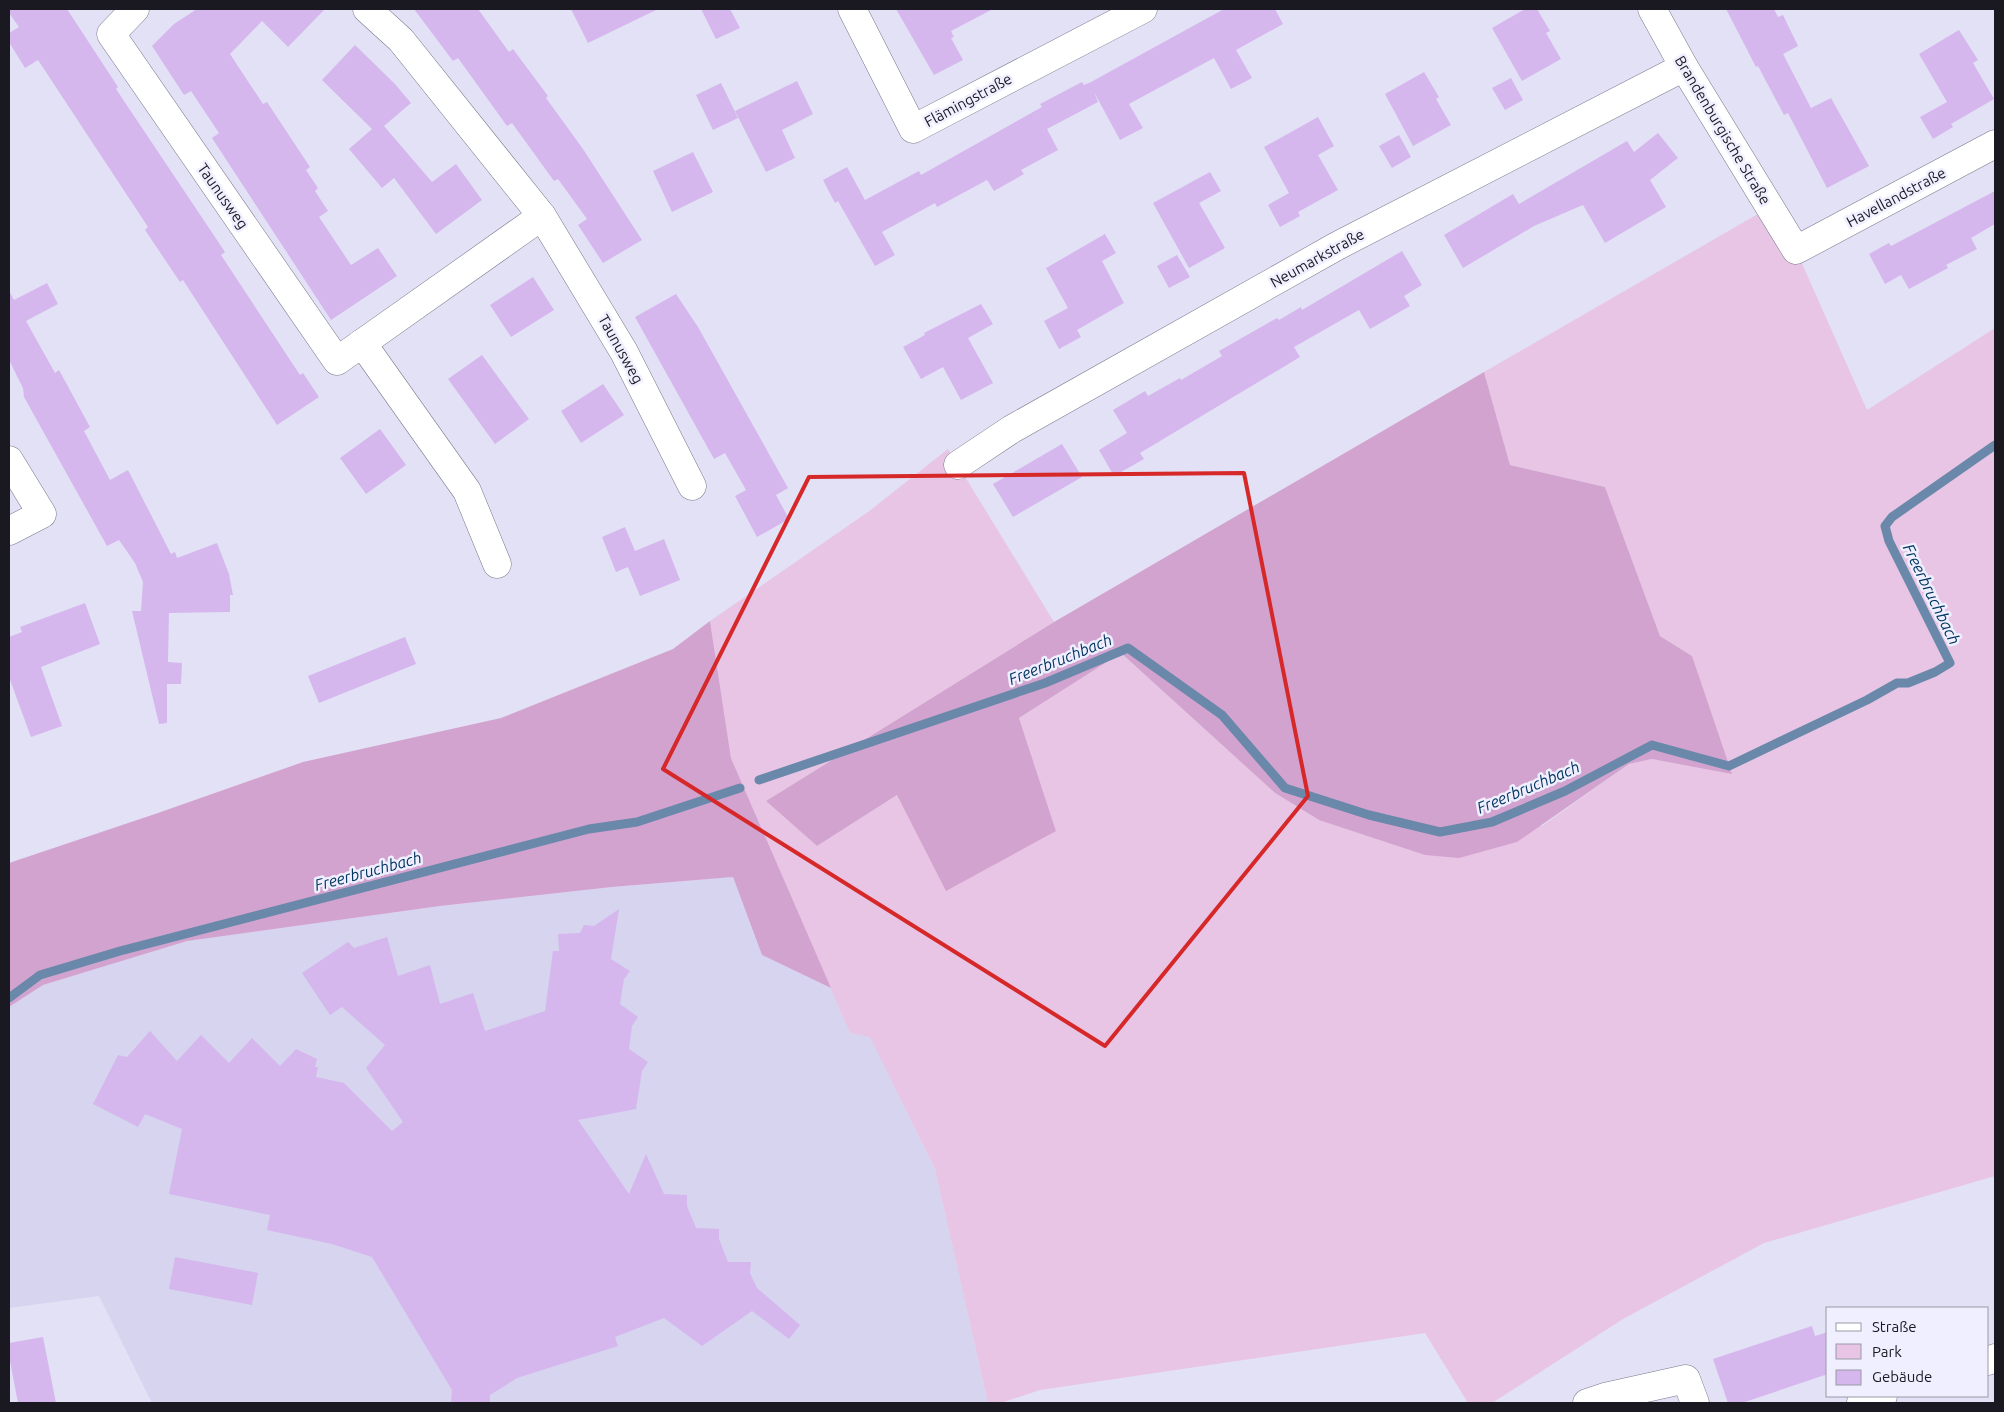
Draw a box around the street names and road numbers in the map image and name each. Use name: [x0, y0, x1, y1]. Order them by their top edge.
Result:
street label: Brandenburgische Straße: [1672, 53, 1774, 207]
street label: Flämingstraße: [921, 70, 1015, 130]
street label: Taunusweg: [194, 160, 252, 232]
street label: Havellandstraße: [1844, 164, 1948, 230]
street label: Neumarkstraße: [1267, 225, 1367, 291]
street label: Taunusweg: [595, 312, 647, 386]

